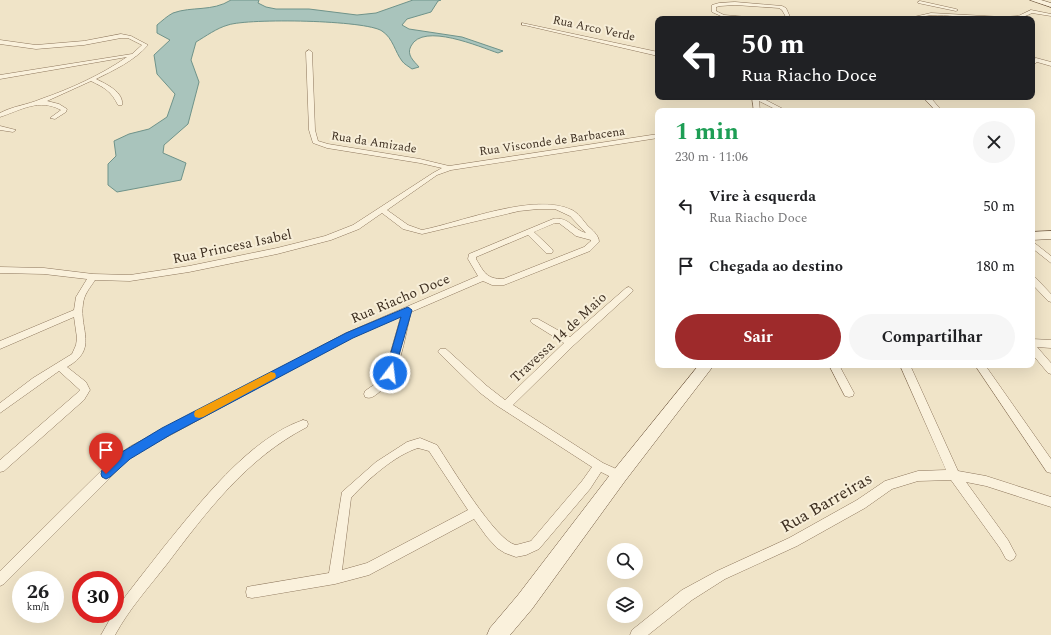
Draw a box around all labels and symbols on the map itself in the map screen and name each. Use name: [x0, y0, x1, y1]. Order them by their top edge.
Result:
street label: Rua Arco Verde: [551, 10, 637, 47]
street label: Rua Visconde de Barbacena: [478, 122, 626, 161]
street label: Rua da Amizade: [330, 126, 418, 159]
street label: Rua Princesa Isabel: [171, 224, 294, 269]
street label: Rua Riacho Doce: [347, 268, 453, 329]
street label: Travessa 14 de Maio: [505, 287, 611, 388]
position arrow: [369, 352, 411, 394]
pin: [89, 433, 123, 474]
street label: Rua Barreiras: [776, 466, 877, 540]
speed limit sign: 30: [72, 571, 124, 623]

